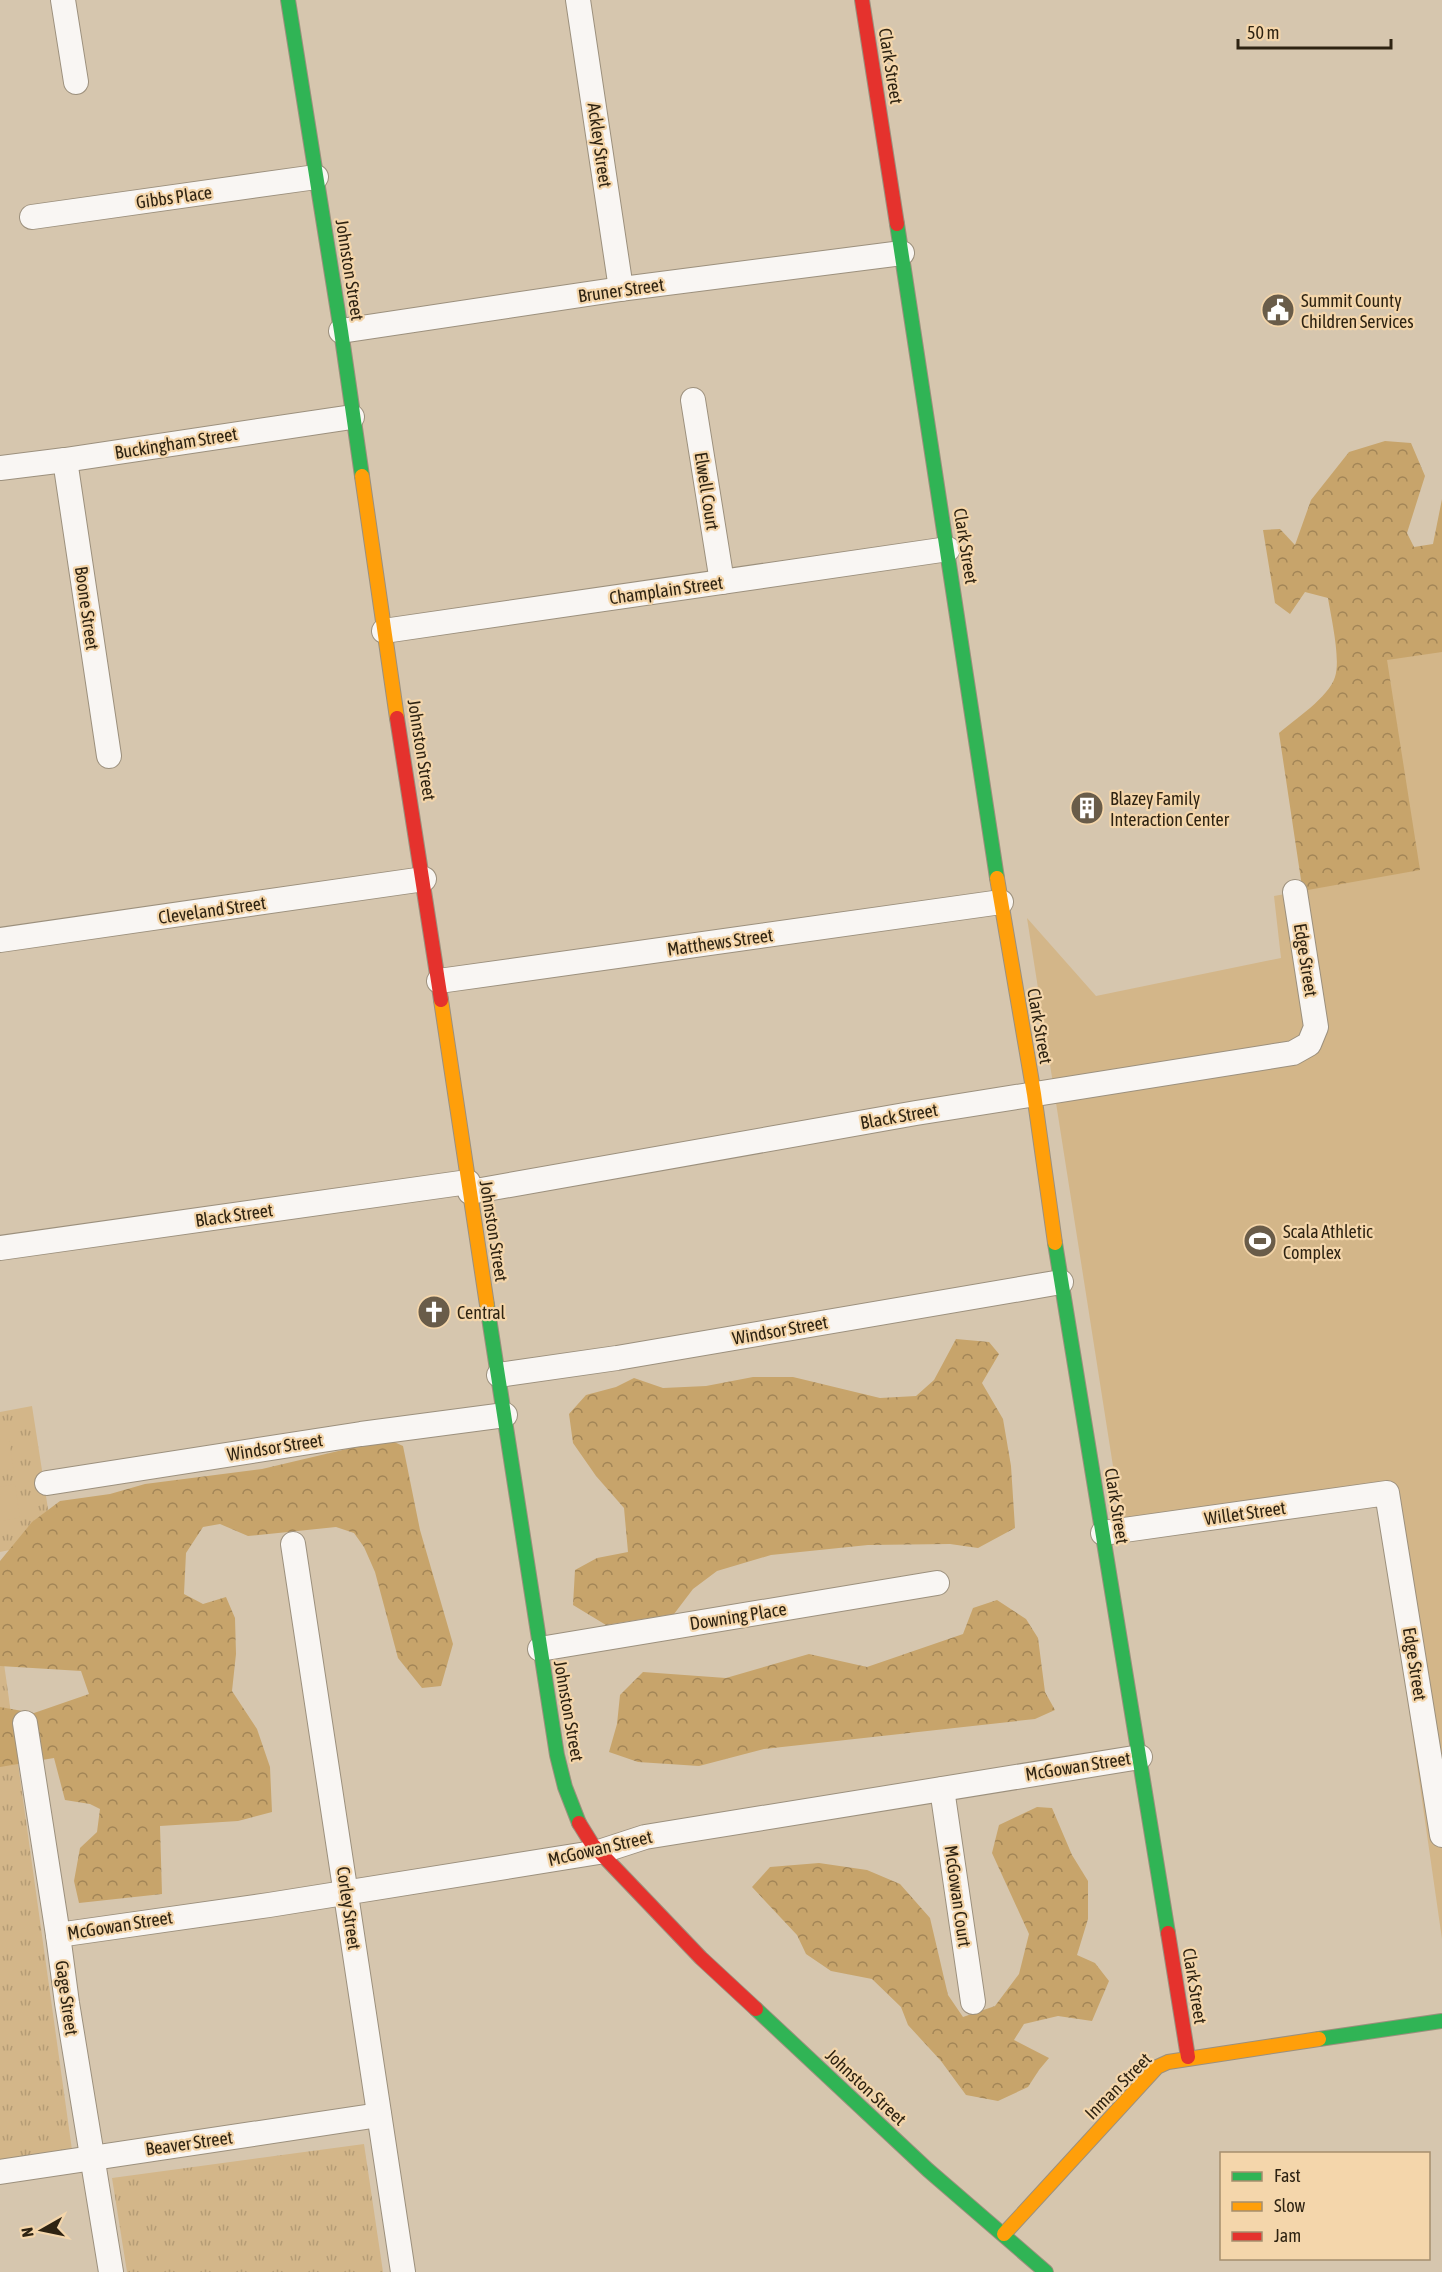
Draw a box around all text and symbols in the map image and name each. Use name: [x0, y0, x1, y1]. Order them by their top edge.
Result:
scale bar: [1238, 12, 1391, 50]
text: 50 m: [1247, 22, 1279, 43]
street label: Clark Street: [875, 27, 907, 105]
street label: Ackley Street: [584, 101, 616, 189]
street label: Gibbs Place: [135, 181, 213, 213]
street label: Johnston Street: [332, 218, 368, 322]
street label: Bruner Street: [577, 274, 665, 306]
place label: Summit County Children Services: [1301, 290, 1414, 332]
public building icon: Summit County Children Services: [1260, 292, 1296, 328]
street label: Buckingham Street: [113, 423, 239, 463]
street label: Elwell Court: [690, 451, 724, 531]
street label: Clark Street: [950, 507, 982, 585]
street label: Boone Street: [71, 565, 103, 651]
street label: Champlain Street: [608, 572, 724, 608]
street label: Johnston Street: [404, 698, 440, 802]
place label: Blazey Family Interaction Center: [1110, 788, 1230, 830]
building icon: Blazey Family Interaction Center: [1069, 790, 1105, 826]
street label: Cleveland Street: [157, 892, 267, 928]
street label: Edge Street: [1290, 922, 1322, 998]
street label: Matthews Street: [666, 924, 774, 960]
street label: Clark Street: [1023, 987, 1057, 1065]
street label: Black Street: [859, 1099, 939, 1133]
street label: Johnston Street: [476, 1179, 512, 1283]
street label: Black Street: [194, 1199, 274, 1231]
place label: Scala Athletic Complex: [1283, 1221, 1373, 1263]
sports icon: Scala Athletic Complex: [1242, 1223, 1278, 1259]
church icon: Central: [416, 1294, 452, 1330]
place label: Central: [457, 1302, 506, 1323]
street label: Windsor Street: [731, 1311, 829, 1349]
street label: Windsor Street: [226, 1429, 324, 1465]
street label: Clark Street: [1101, 1467, 1133, 1545]
street label: Willet Street: [1203, 1497, 1287, 1529]
street label: Downing Place: [688, 1598, 788, 1634]
street label: Edge Street: [1399, 1626, 1431, 1702]
street label: Johnston Street: [550, 1659, 588, 1763]
street label: McGowan Street: [1024, 1747, 1132, 1785]
street label: McGowan Street: [546, 1826, 654, 1870]
street label: McGowan Court: [940, 1844, 976, 1948]
street label: Corley Street: [333, 1865, 365, 1951]
street label: McGowan Street: [66, 1906, 174, 1944]
street label: Clark Street: [1179, 1947, 1211, 2025]
street label: Gage Street: [51, 1959, 83, 2037]
street label: Johnston Street: [821, 2044, 911, 2130]
street label: Inman Street: [1080, 2048, 1156, 2124]
street label: Beaver Street: [144, 2126, 234, 2160]
legend: [1220, 2152, 1430, 2260]
text: Fast: [1274, 2165, 1301, 2186]
text: Slow: [1274, 2195, 1305, 2216]
north arrow: [12, 2200, 72, 2260]
text: Jam: [1274, 2225, 1301, 2246]
text: N: [18, 2226, 37, 2238]

